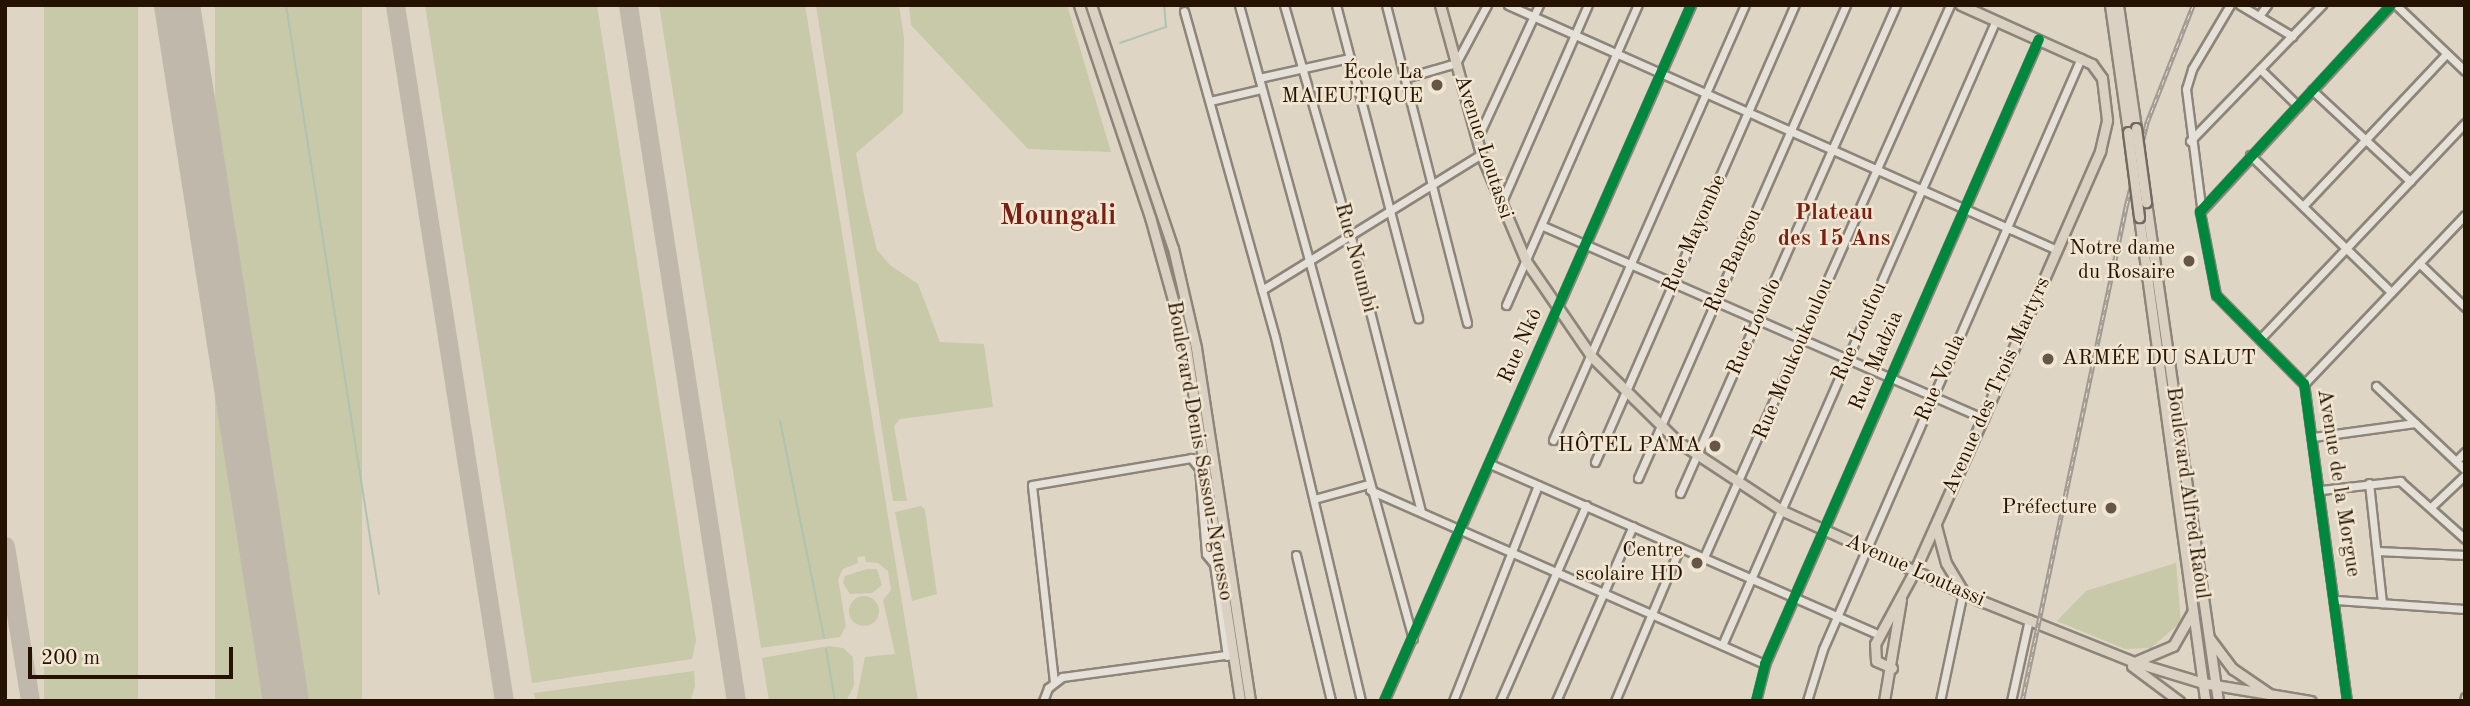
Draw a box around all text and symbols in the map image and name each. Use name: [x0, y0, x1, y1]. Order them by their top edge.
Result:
place label: École La MAIEUTIQUE: [1281, 60, 1423, 110]
street label: Avenue Loutassi: [1448, 72, 1518, 222]
marker: École La MAIEUTIQUE: [1429, 77, 1445, 93]
street label: Rue Mayombe: [1658, 171, 1732, 297]
district label: Plateau des 15 Ans: [1778, 199, 1890, 253]
district label: Moungali: [1000, 200, 1116, 234]
street label: Rue Noumbi: [1328, 200, 1382, 316]
street label: Rue Bangou: [1700, 205, 1768, 317]
place label: Notre dame du Rosaire: [2069, 236, 2175, 286]
marker: Notre dame du Rosaire: [2181, 253, 2197, 269]
street label: Avenue des Trois Martyrs: [1938, 273, 2056, 499]
street label: Rue Louolo: [1722, 274, 1788, 380]
street label: Rue Moukoukoulou: [1749, 274, 1839, 444]
street label: Rue Loufou: [1827, 278, 1893, 386]
street label: Boulevard Denis Sassou-Nguesso: [1160, 299, 1238, 603]
street label: Rue Nkô: [1493, 305, 1549, 387]
street label: Rue Madzia: [1845, 307, 1909, 415]
street label: Rue Voula: [1910, 330, 1972, 426]
place label: ARMÉE DU SALUT: [2062, 346, 2256, 372]
marker: ARMÉE DU SALUT: [2040, 351, 2056, 367]
street label: Boulevard Alfred Raôul: [2160, 385, 2214, 601]
street label: Avenue de la Morgue: [2311, 387, 2365, 579]
place label: HÔTEL PAMA: [1558, 433, 1701, 459]
marker: HÔTEL PAMA: [1707, 438, 1723, 454]
place label: Préfecture: [2002, 495, 2097, 521]
marker: Préfecture: [2103, 500, 2119, 516]
street label: Avenue Loutassi: [1841, 529, 1989, 613]
place label: Centre scolaire HD: [1576, 538, 1683, 588]
marker: Centre scolaire HD: [1689, 555, 1705, 571]
scale bar: [32, 632, 236, 676]
text: 200 m: [41, 648, 100, 669]

